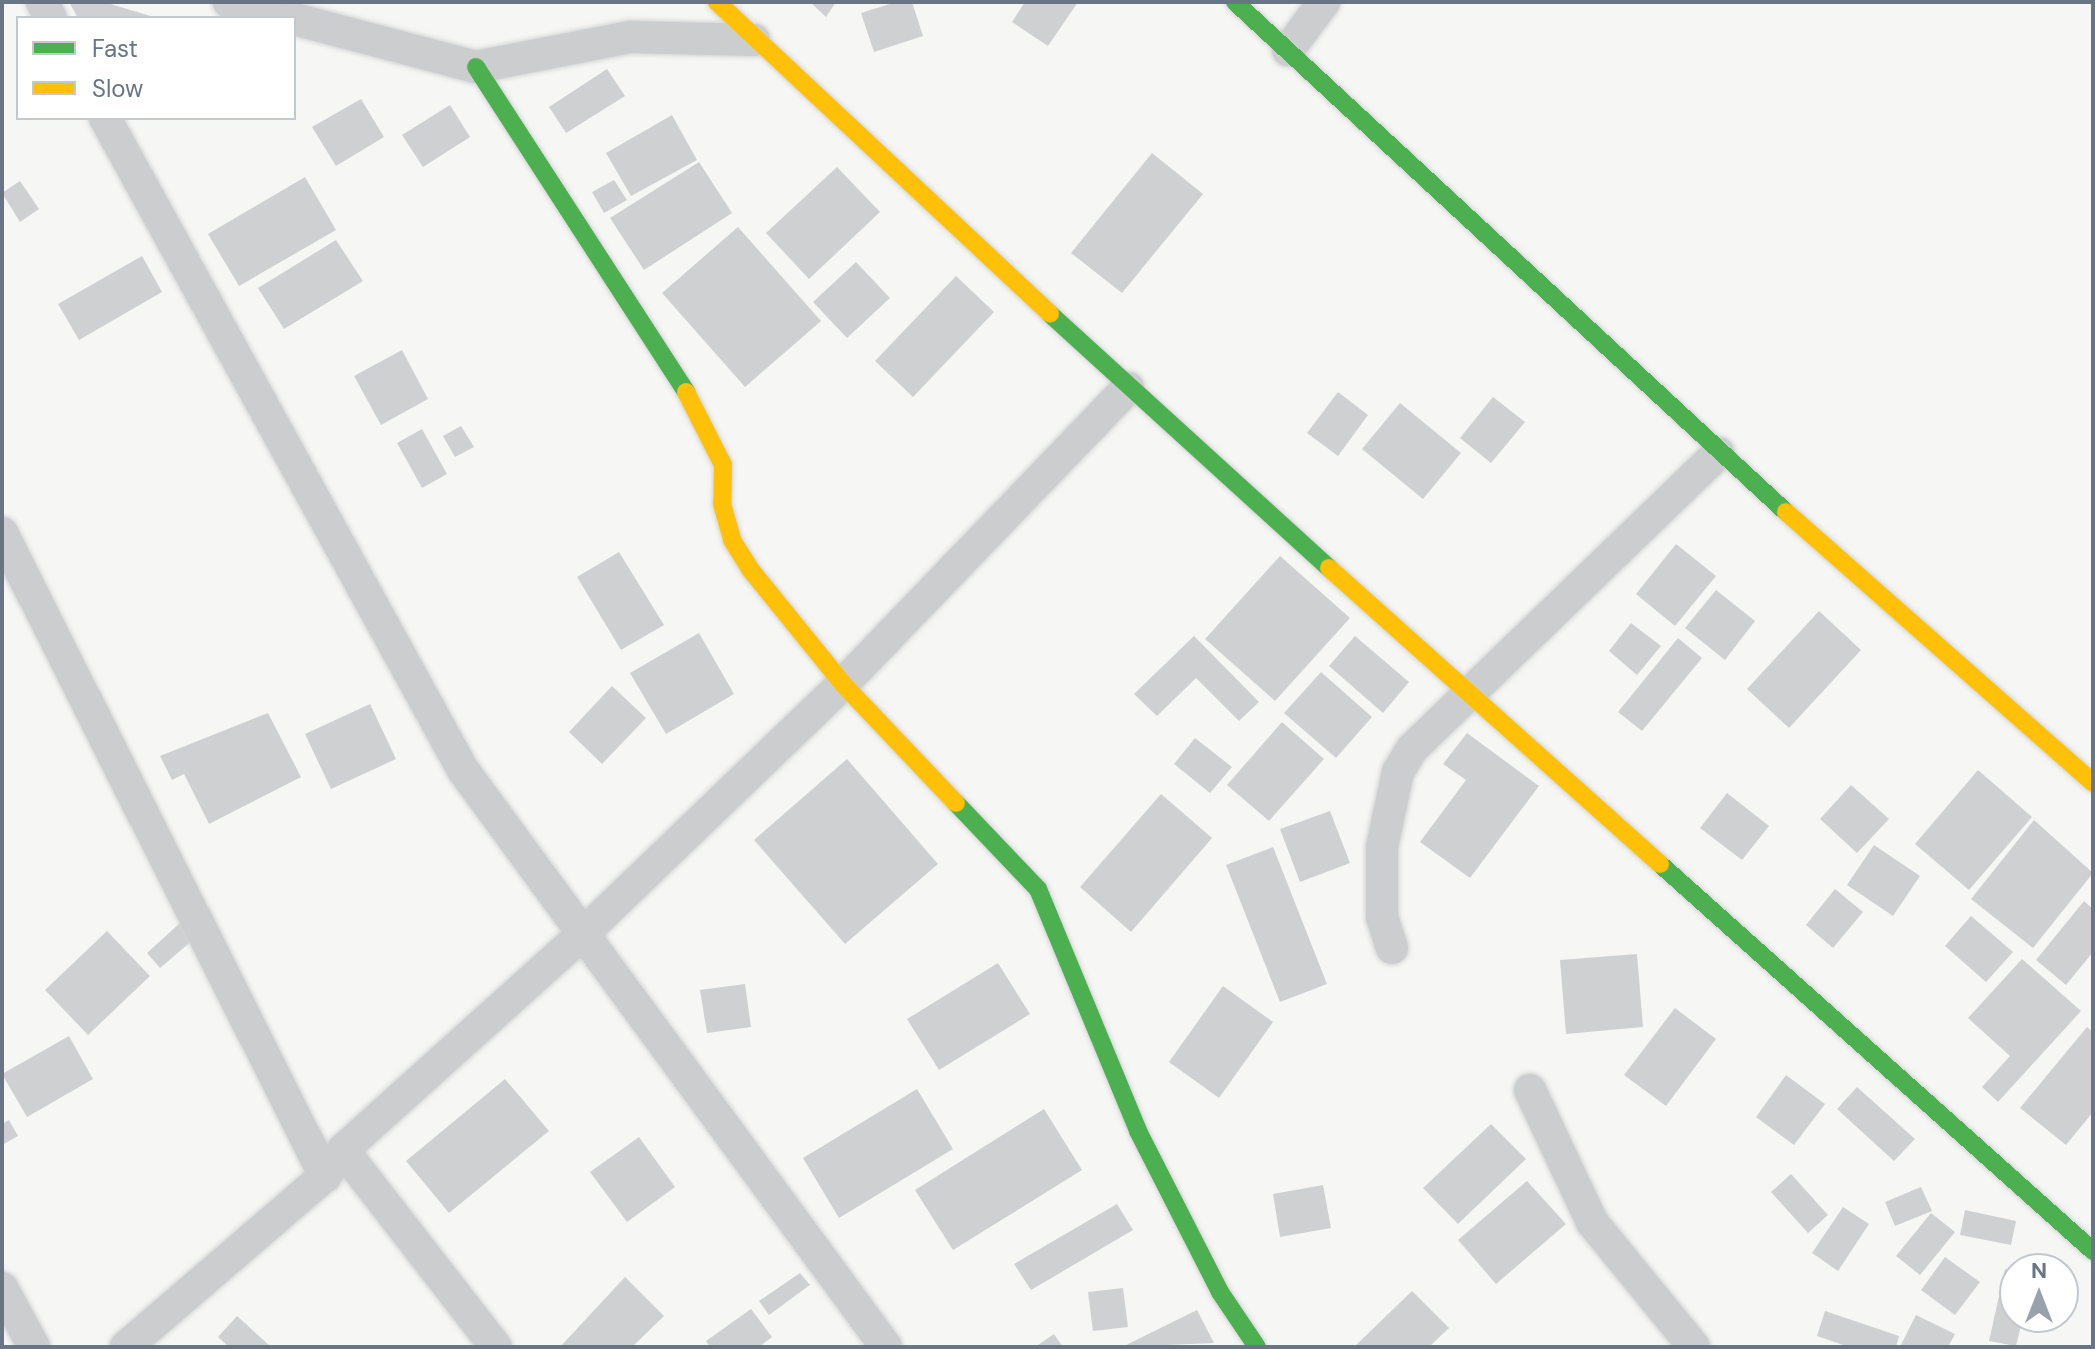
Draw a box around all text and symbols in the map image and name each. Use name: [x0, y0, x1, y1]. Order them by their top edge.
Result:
legend: [16, 16, 296, 120]
text: Fast: [92, 33, 138, 64]
text: Slow: [92, 73, 143, 104]
north arrow: [1999, 1253, 2079, 1333]
text: N: [2031, 1256, 2047, 1285]

